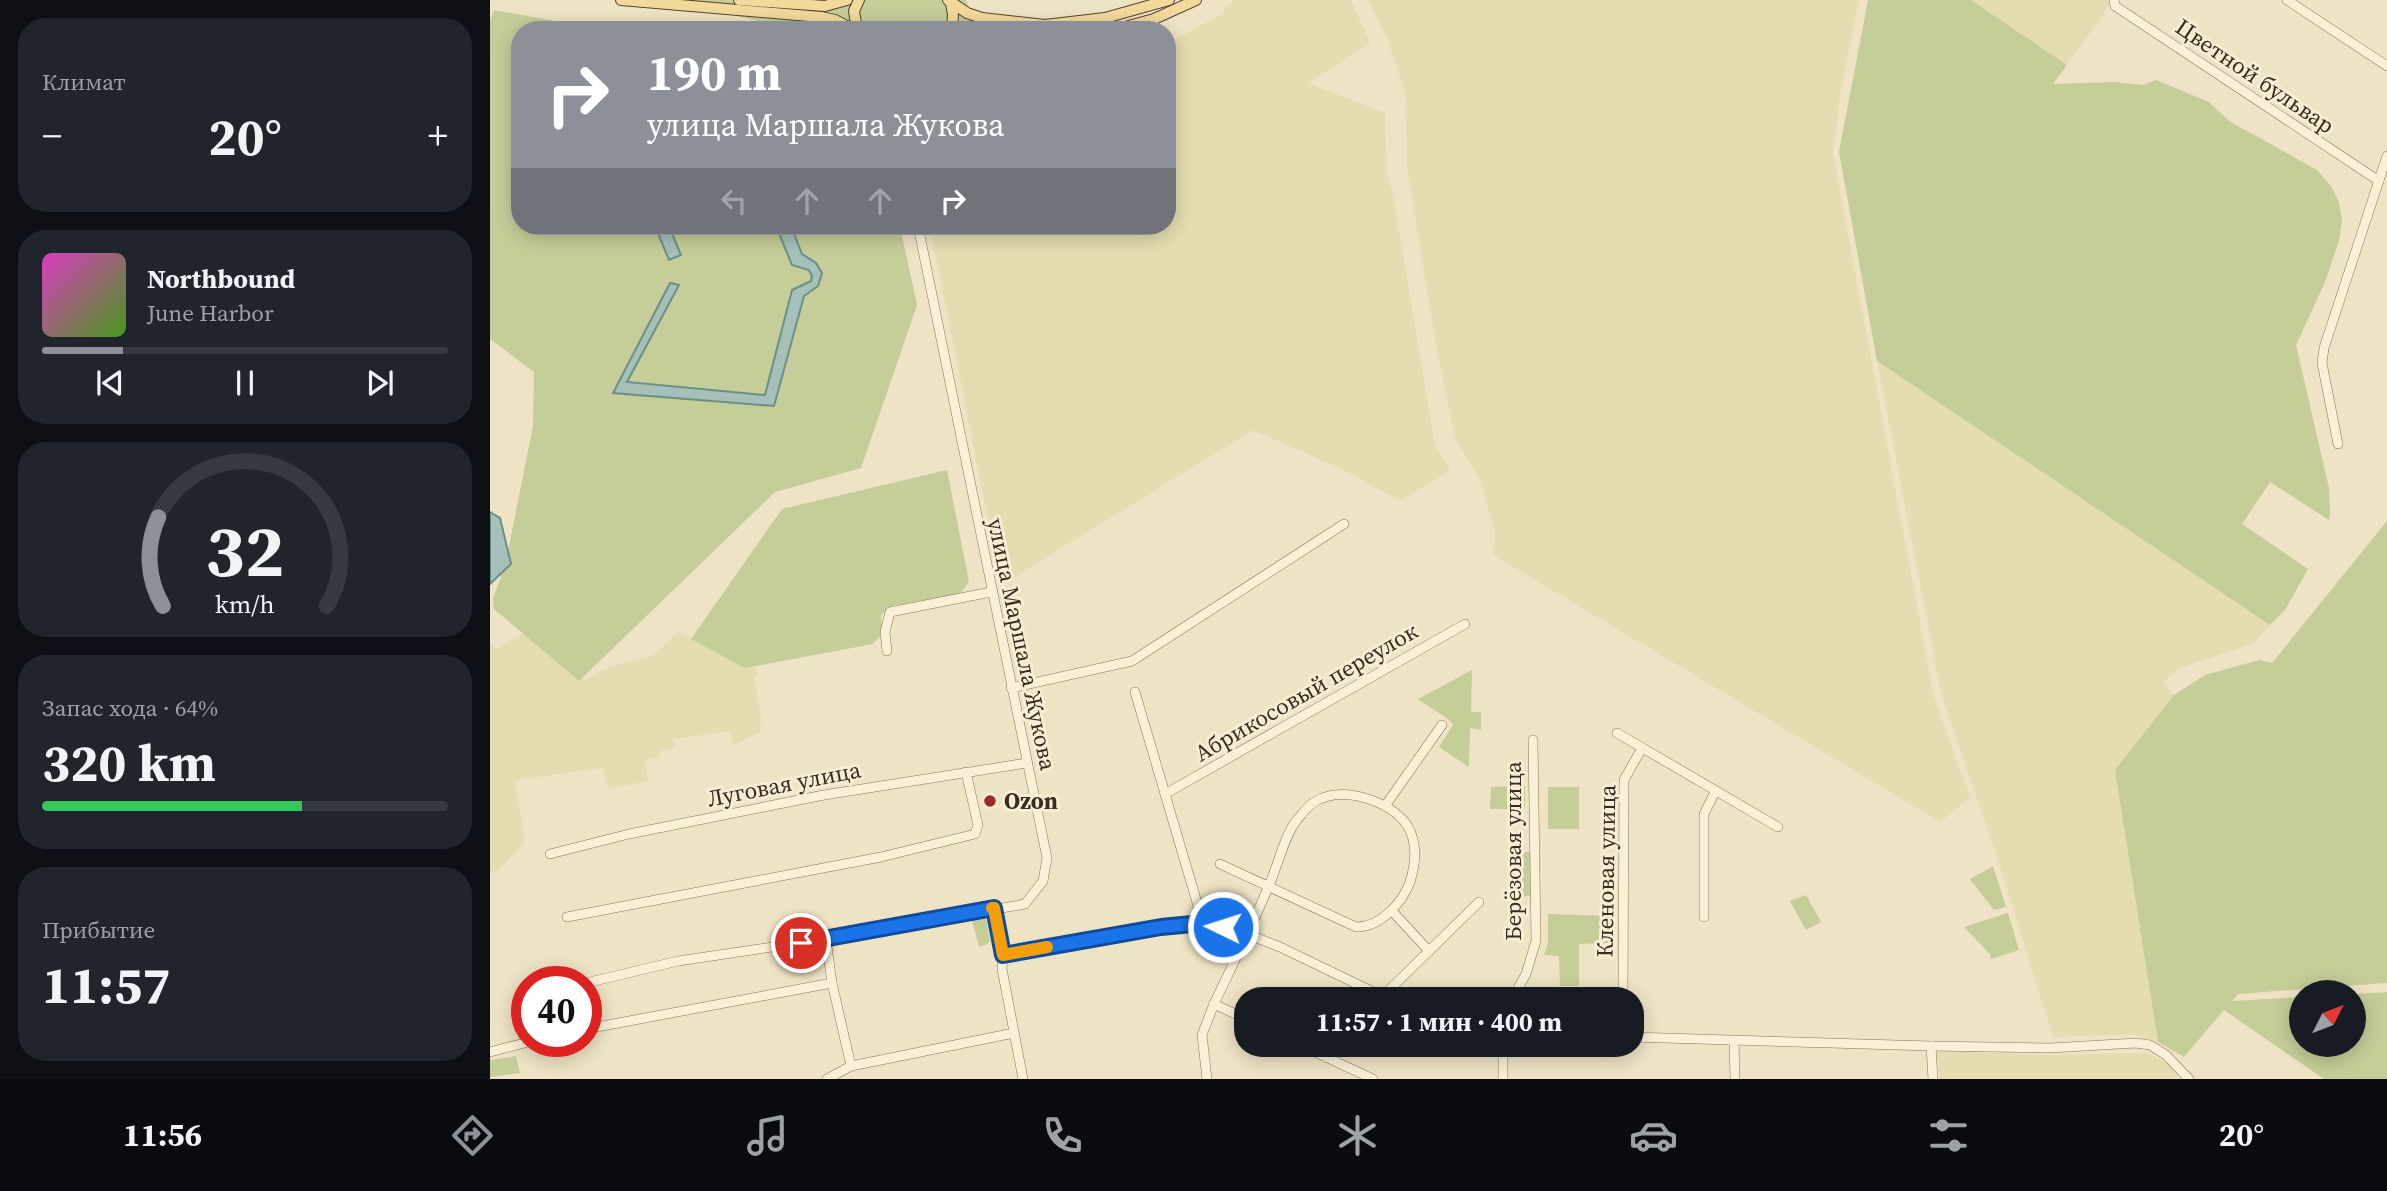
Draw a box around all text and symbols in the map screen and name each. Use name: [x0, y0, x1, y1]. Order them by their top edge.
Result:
street label: Цветной бульвар: [2169, 11, 2341, 141]
text: 190 m: [647, 39, 782, 106]
icon: right: [532, 49, 623, 140]
text: Климат: [42, 66, 126, 98]
text: 20°: [208, 101, 282, 172]
text: улица Маршала Жукова: [647, 103, 1005, 147]
text: −: [42, 110, 62, 162]
text: +: [428, 110, 448, 162]
icon: left: [715, 182, 753, 220]
icon: ahead: [788, 182, 826, 220]
icon: ahead: [861, 182, 899, 220]
icon: right: [934, 182, 972, 220]
text: Northbound: [147, 261, 295, 297]
text: June Harbor: [147, 297, 274, 329]
icon: previous: [91, 364, 129, 402]
icon: pause: [226, 364, 264, 402]
icon: next: [361, 364, 399, 402]
text: 32: [206, 501, 284, 600]
street label: улица Маршала Жукова: [980, 515, 1064, 773]
text: km/h: [215, 586, 275, 620]
street label: Абрикосовый переулок: [1188, 615, 1424, 769]
text: Запас хода · 64%: [42, 692, 218, 724]
text: 320 km: [42, 727, 216, 798]
street label: Луговая улица: [704, 753, 864, 815]
street label: Берёзовая улица: [1497, 761, 1529, 941]
street label: Кленовая улица: [1588, 784, 1624, 958]
place label: Ozon: [1004, 785, 1058, 817]
marker: Ozon: [982, 793, 998, 809]
position arrow: [1186, 890, 1260, 964]
pin: [771, 913, 831, 973]
text: Прибытие: [42, 914, 155, 946]
icon: arrive: [782, 924, 820, 962]
text: 11:57: [42, 949, 170, 1020]
speed limit sign: 40: [511, 966, 602, 1057]
north arrow: [2289, 980, 2366, 1057]
map controls: [2289, 980, 2366, 1057]
text: 11:57 · 1 мин · 400 m: [1316, 1004, 1562, 1040]
icon: directions: [448, 1111, 497, 1160]
icon: music: [743, 1111, 792, 1160]
icon: phone: [1038, 1111, 1087, 1160]
icon: climate: [1333, 1111, 1382, 1160]
icon: car: [1629, 1111, 1678, 1160]
icon: filters: [1924, 1111, 1973, 1160]
text: 11:56: [123, 1113, 202, 1157]
text: 20°: [2219, 1113, 2264, 1157]

